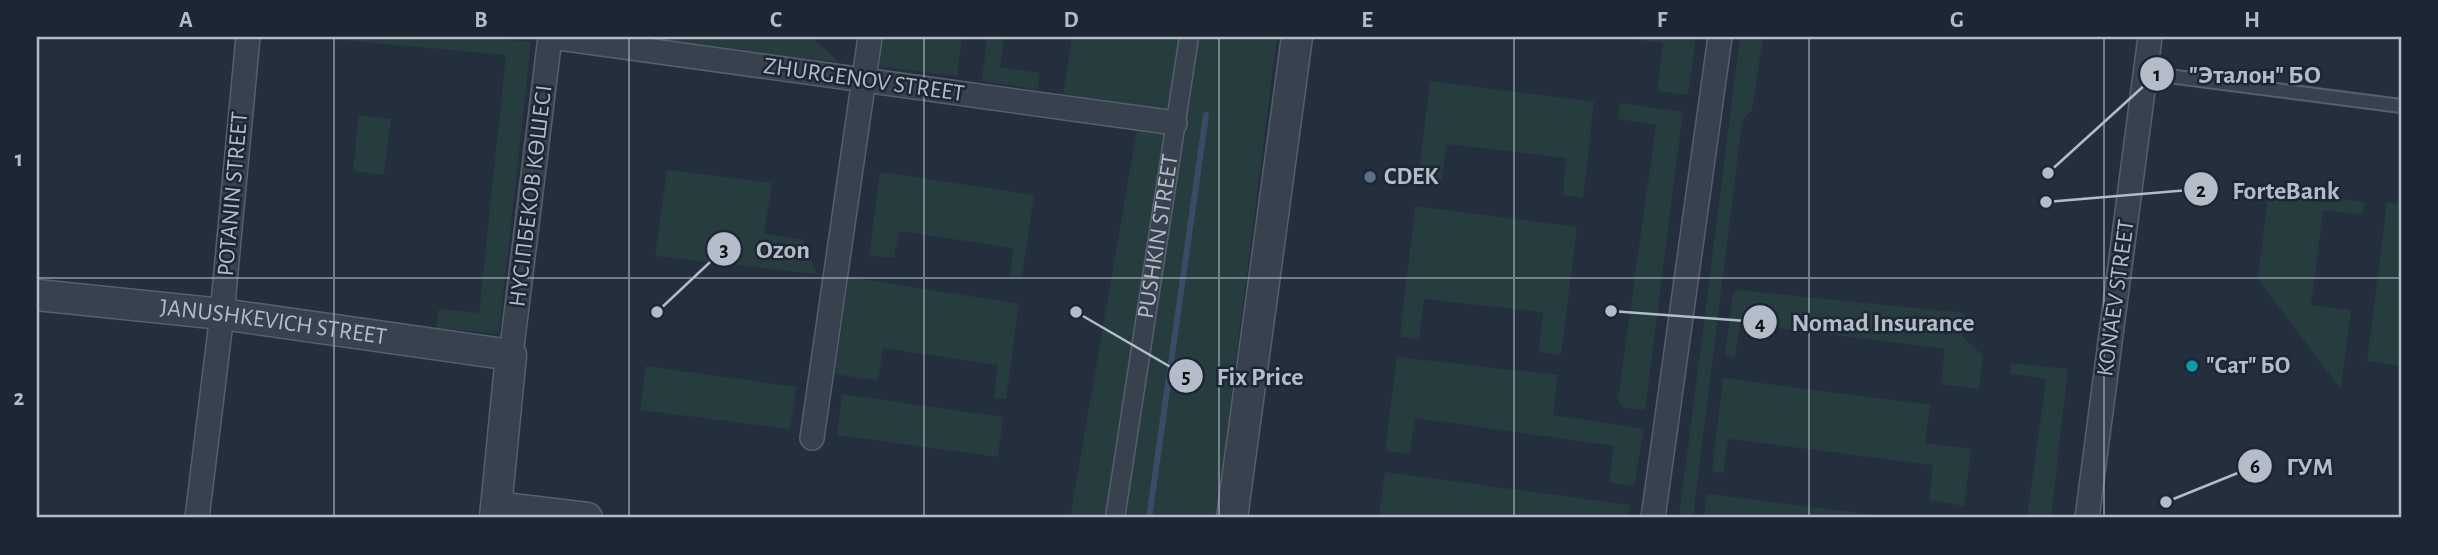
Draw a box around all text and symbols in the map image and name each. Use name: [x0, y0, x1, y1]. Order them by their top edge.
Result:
text: A: [179, 9, 193, 32]
text: B: [474, 9, 488, 32]
text: C: [770, 9, 782, 32]
text: D: [1063, 9, 1079, 32]
text: E: [1361, 9, 1373, 32]
text: F: [1657, 9, 1668, 32]
text: G: [1950, 9, 1964, 32]
text: H: [2244, 9, 2260, 32]
callout: "Эталон" БО: [2140, 50, 2335, 97]
street label: ZHURGENOV STREET: [762, 54, 966, 106]
text: "Эталон" БО: [2189, 62, 2321, 88]
text: 1: [2153, 64, 2161, 85]
street label: НҮСІПБЕКОВ КӨШЕСІ: [505, 83, 557, 309]
street label: POTANIN STREET: [214, 110, 252, 277]
text: 1: [15, 148, 23, 171]
street label: PUSHKIN STREET: [1134, 152, 1183, 320]
place label: CDEK: [1384, 165, 1439, 189]
callout: ForteBank: [2183, 166, 2354, 213]
marker: CDEK: [1362, 169, 1378, 185]
text: ForteBank: [2232, 178, 2340, 204]
text: 2: [2196, 180, 2206, 201]
street label: KONAEV STREET: [2093, 218, 2139, 378]
callout: Ozon: [707, 225, 824, 272]
text: Ozon: [756, 237, 810, 263]
text: 3: [719, 239, 729, 260]
street label: JANUSHKEVICH STREET: [159, 296, 389, 349]
callout: Nomad Insurance: [1742, 299, 1988, 346]
text: Nomad Insurance: [1791, 310, 1975, 336]
text: 4: [1755, 313, 1765, 334]
callout: Fix Price: [1168, 352, 1318, 399]
place label: "Сат" БО: [2206, 354, 2291, 378]
marker: "Сат" БО: [2184, 358, 2200, 374]
text: Fix Price: [1217, 364, 1303, 390]
text: 5: [1181, 366, 1191, 387]
text: 2: [14, 387, 25, 410]
callout: ГУМ: [2238, 442, 2348, 489]
text: ГУМ: [2286, 454, 2334, 480]
text: 6: [2250, 456, 2260, 477]

